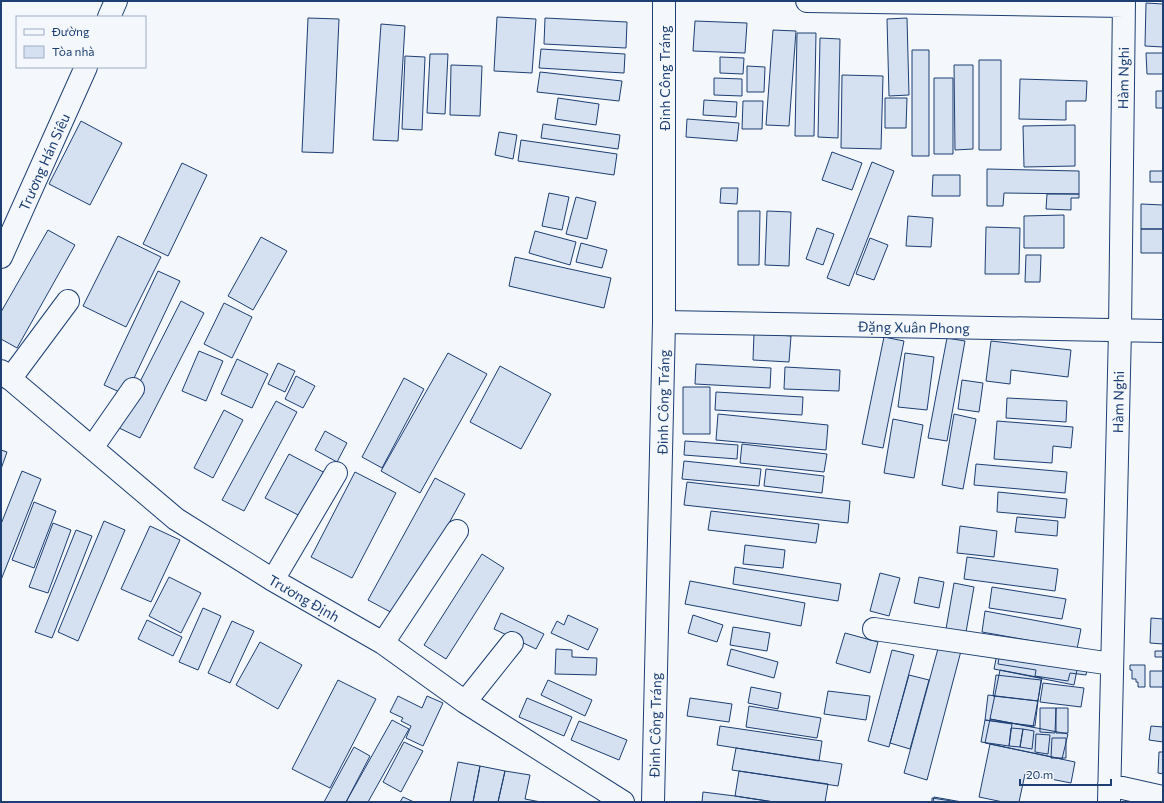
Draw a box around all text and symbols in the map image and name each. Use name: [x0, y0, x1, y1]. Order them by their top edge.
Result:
legend: [16, 16, 146, 68]
text: Đường: [51, 24, 90, 38]
street label: Đinh Công Tráng: [656, 25, 673, 132]
text: Tòa nhà: [52, 44, 94, 58]
street label: Hàm Nghi: [1114, 47, 1132, 109]
street label: Trương Hán Siêu: [15, 111, 73, 213]
street label: Đặng Xuân Phong: [857, 318, 970, 336]
street label: Đinh Công Tráng: [654, 349, 672, 456]
street label: Hàm Nghi: [1109, 371, 1127, 433]
street label: Trương Định: [265, 571, 343, 625]
street label: Đinh Công Tráng: [646, 672, 664, 779]
scale bar: [1020, 761, 1111, 787]
text: 20 m: [1026, 767, 1053, 781]

